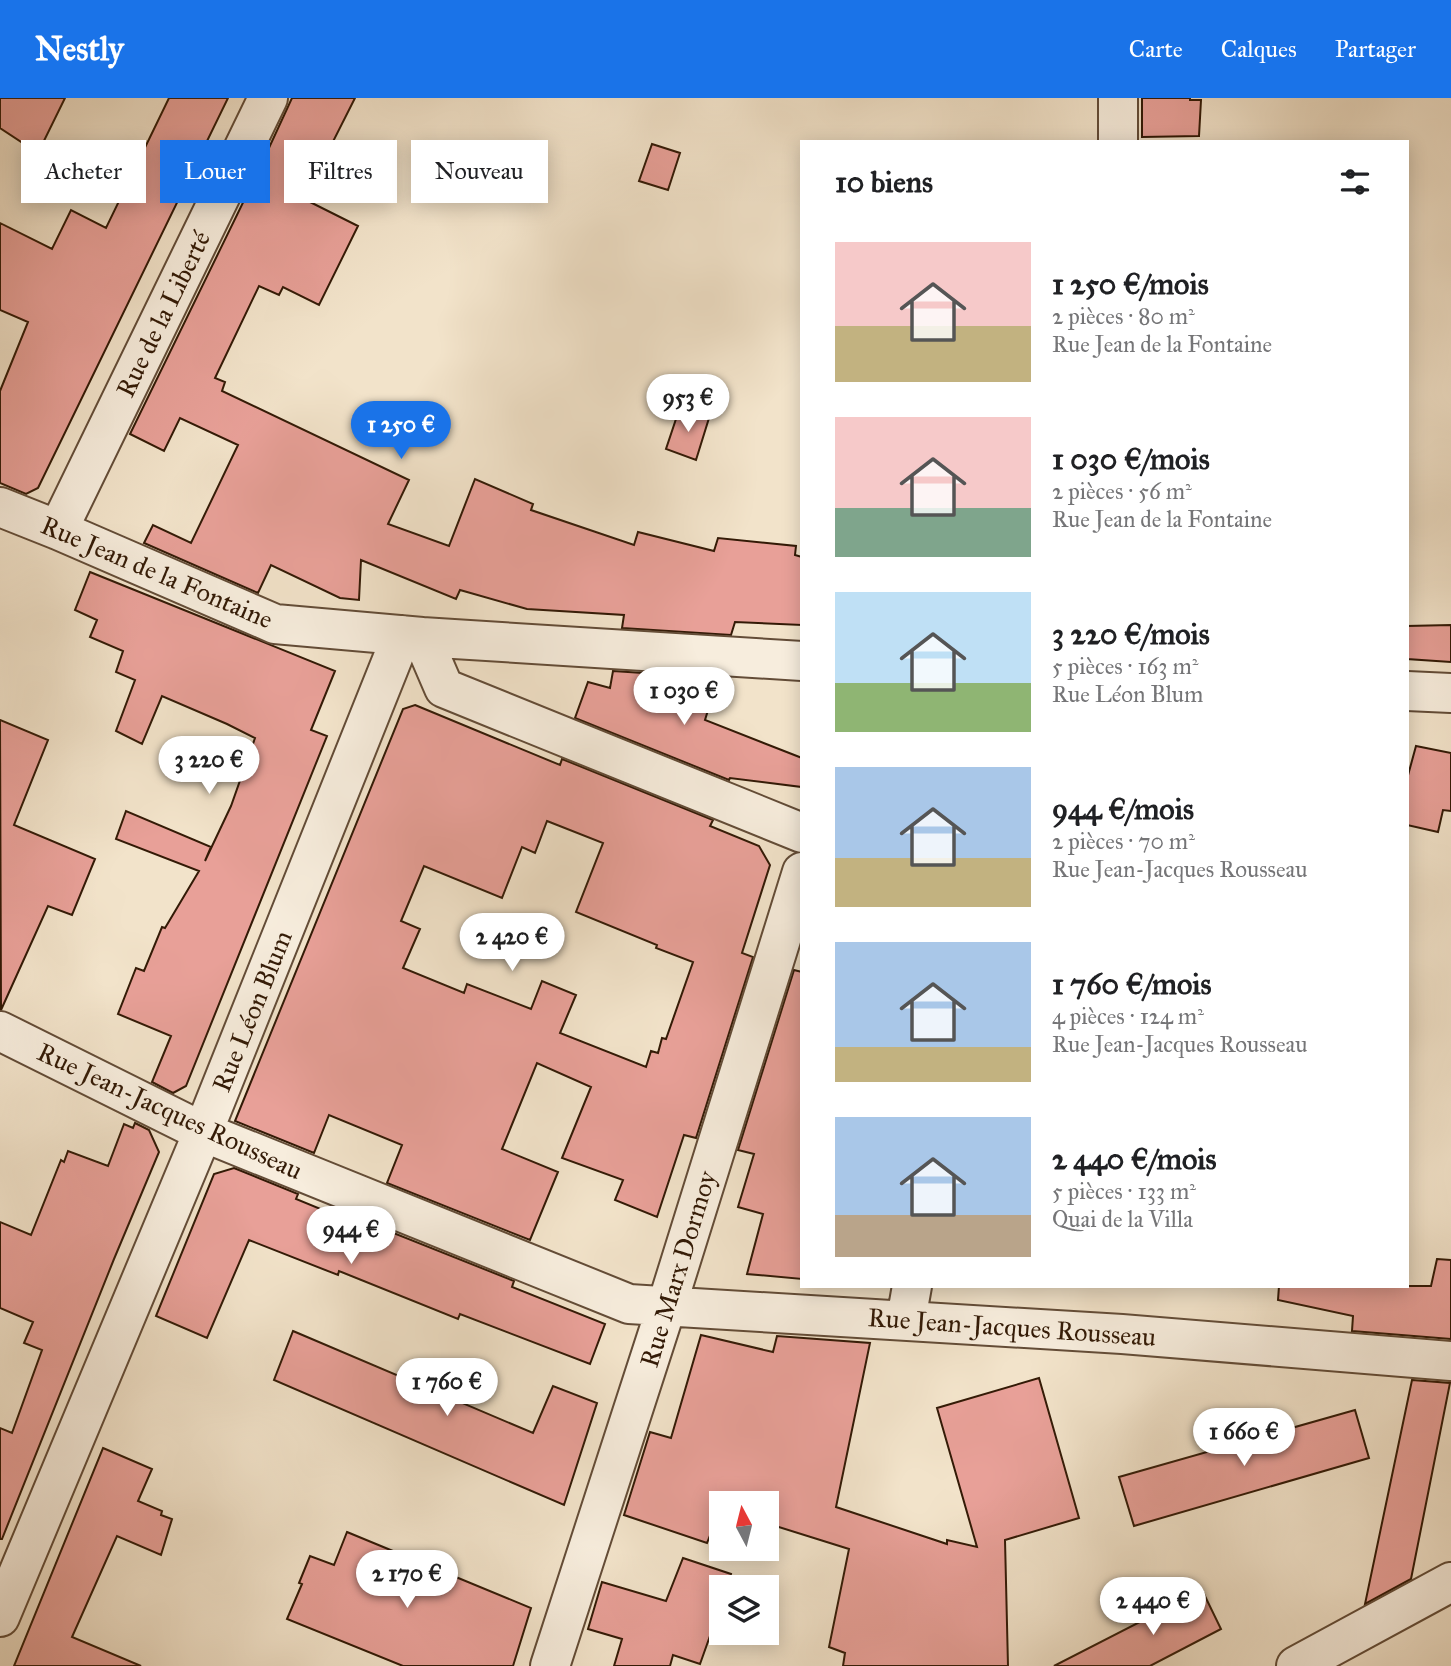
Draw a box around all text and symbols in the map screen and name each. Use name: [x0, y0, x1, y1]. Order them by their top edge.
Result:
text: Nestly: [35, 29, 124, 69]
text: Carte: [1129, 34, 1183, 64]
text: Calques: [1221, 34, 1297, 64]
text: Partager: [1335, 34, 1416, 64]
chip: Acheter: [21, 140, 146, 203]
chip: Louer: [160, 140, 270, 203]
chip: Filtres: [284, 140, 397, 203]
chip: Nouveau: [411, 140, 548, 203]
icon: filters: [1336, 163, 1374, 201]
text: 10 biens: [835, 164, 933, 200]
street label: Rue de la Liberté: [109, 226, 217, 402]
text: 1 250 €/mois: [1052, 266, 1209, 302]
icon: home: [891, 270, 975, 354]
text: 2 pièces · 80 m²: [1052, 302, 1195, 330]
text: Rue Jean de la Fontaine: [1052, 330, 1272, 358]
pin: 953 €: [639, 374, 737, 434]
text: 953 €: [662, 383, 714, 411]
pin: 1 250 €: [336, 402, 466, 461]
text: 1 250 €: [367, 410, 435, 438]
text: 1 030 €/mois: [1052, 441, 1210, 477]
icon: home: [891, 445, 975, 529]
text: 2 pièces · 56 m²: [1052, 477, 1192, 505]
text: Rue Jean de la Fontaine: [1052, 505, 1272, 533]
street label: Rue Jean de la Fontaine: [36, 509, 278, 635]
text: 3 220 €/mois: [1052, 616, 1210, 652]
icon: home: [891, 620, 975, 704]
text: 5 pièces · 163 m²: [1052, 652, 1199, 680]
pin: 1 030 €: [619, 668, 749, 727]
text: 1 030 €: [650, 676, 718, 704]
text: Rue Léon Blum: [1052, 680, 1203, 708]
pin: 3 220 €: [144, 736, 274, 796]
text: 3 220 €: [174, 745, 244, 773]
text: 944 €/mois: [1052, 791, 1194, 827]
icon: home: [891, 795, 975, 879]
text: 2 pièces · 70 m²: [1052, 827, 1195, 855]
text: Rue Jean-Jacques Rousseau: [1052, 855, 1307, 883]
pin: 2 420 €: [447, 914, 577, 973]
text: 2 420 €: [476, 922, 548, 950]
street label: Rue Léon Blum: [205, 926, 299, 1096]
text: 1 760 €/mois: [1052, 966, 1211, 1002]
icon: home: [891, 970, 975, 1054]
text: 4 pièces · 124 m²: [1052, 1002, 1204, 1030]
text: Rue Jean-Jacques Rousseau: [1052, 1030, 1307, 1058]
street label: Rue Jean-Jacques Rousseau: [32, 1035, 308, 1187]
text: 2 440 €/mois: [1052, 1141, 1217, 1177]
icon: home: [891, 1145, 975, 1229]
street label: Rue Marx Dormoy: [633, 1166, 723, 1371]
text: 5 pièces · 133 m²: [1052, 1177, 1196, 1205]
text: Quai de la Villa: [1052, 1205, 1193, 1233]
pin: 944 €: [302, 1206, 400, 1266]
text: 944 €: [323, 1215, 379, 1243]
street label: Rue Jean-Jacques Rousseau: [867, 1301, 1157, 1353]
pin: 1 760 €: [382, 1358, 512, 1418]
text: 1 760 €: [412, 1367, 482, 1395]
pin: 1 660 €: [1179, 1408, 1309, 1468]
text: 1 660 €: [1209, 1417, 1279, 1445]
north arrow: [709, 1491, 779, 1561]
map controls: [709, 1491, 779, 1645]
pin: 2 170 €: [342, 1550, 472, 1610]
text: 2 170 €: [372, 1559, 442, 1587]
button: layers: [709, 1575, 779, 1645]
pin: 2 440 €: [1088, 1578, 1218, 1637]
text: 2 440 €: [1116, 1586, 1190, 1614]

